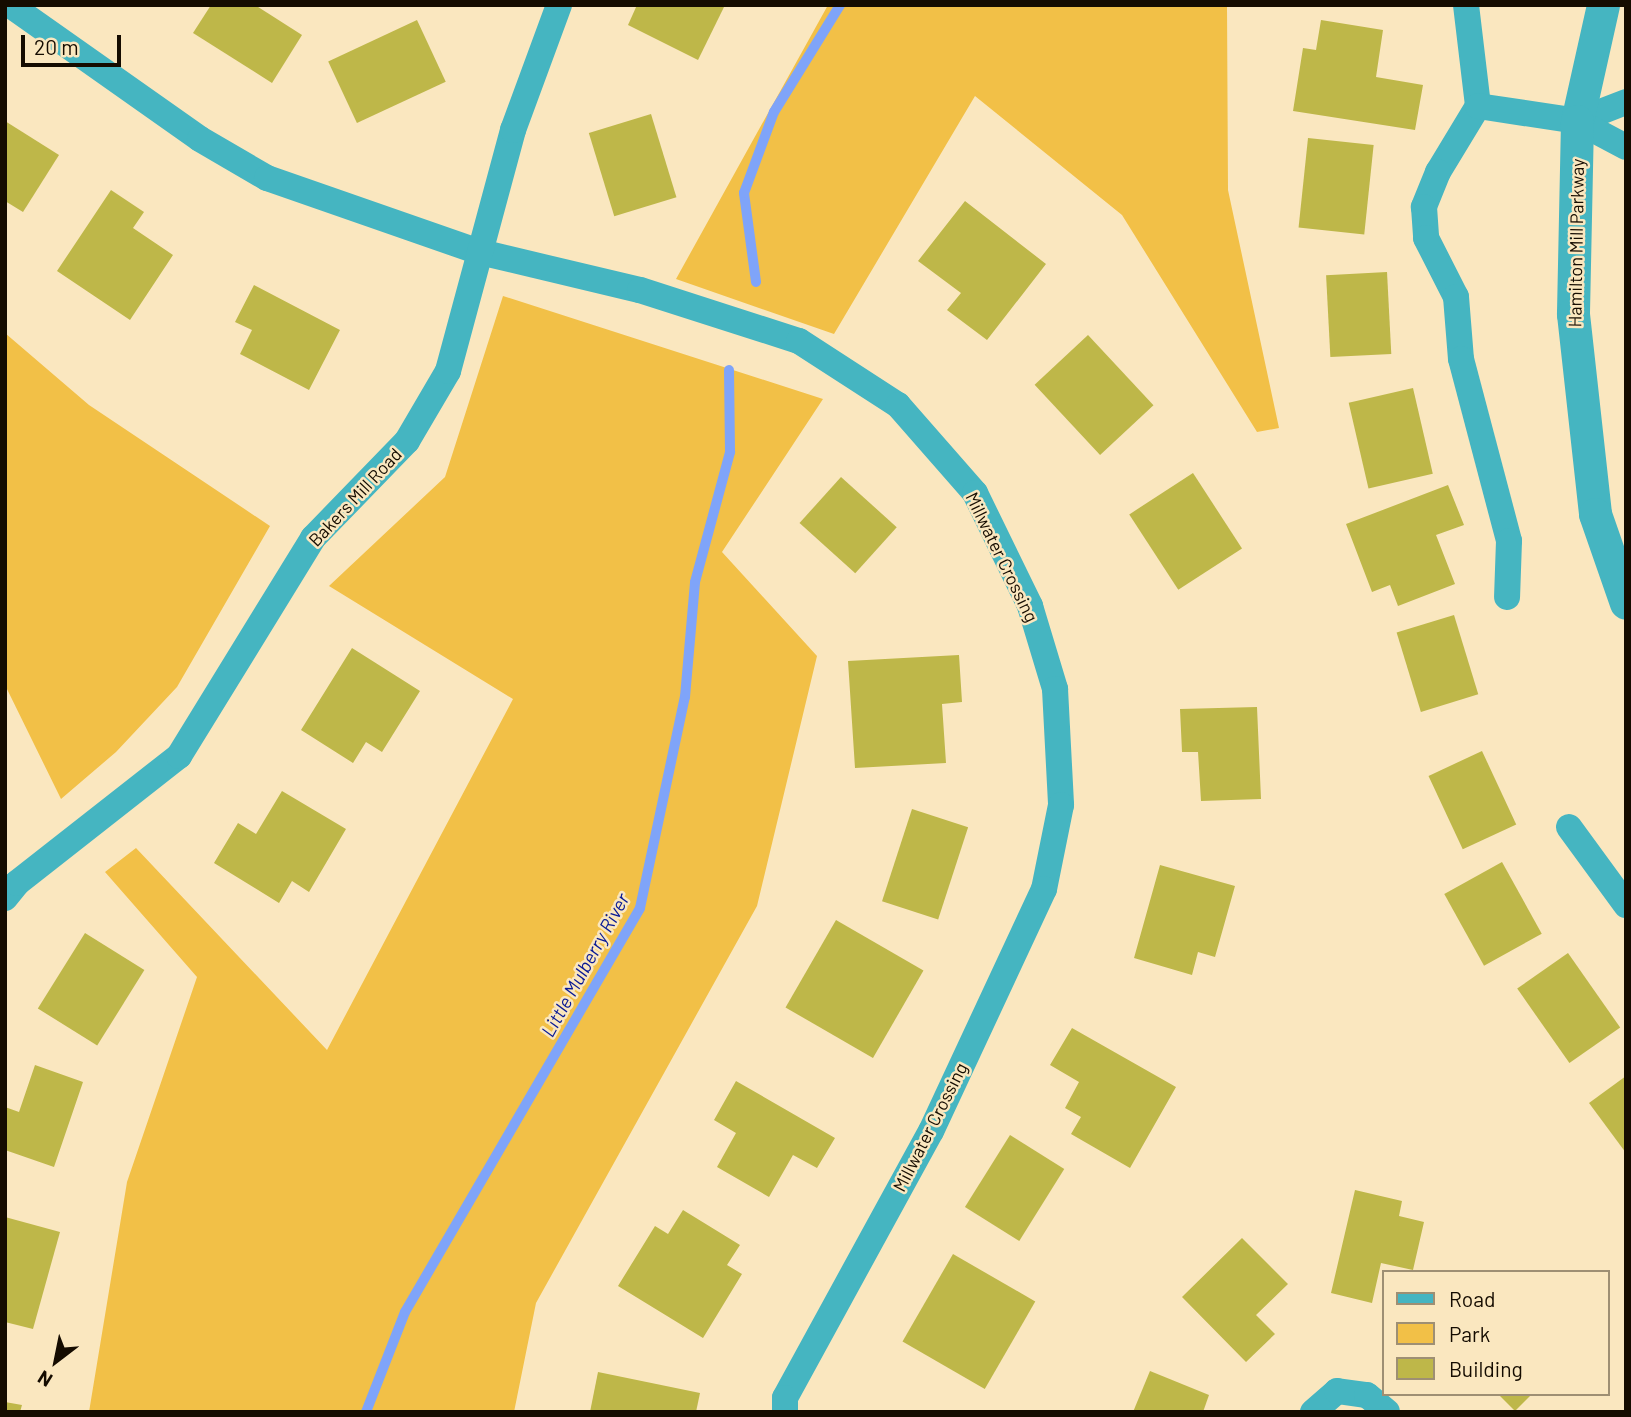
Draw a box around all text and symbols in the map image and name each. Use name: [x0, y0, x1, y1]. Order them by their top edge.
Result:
scale bar: [24, 21, 124, 65]
text: 20 m: [34, 34, 79, 59]
street label: Hamilton Mill Parkway: [1564, 158, 1588, 328]
street label: Bakers Mill Road: [304, 443, 406, 551]
street label: Millwater Crossing: [961, 489, 1043, 625]
water label: Little Mulberry River: [536, 889, 634, 1041]
street label: Millwater Crossing: [888, 1059, 972, 1195]
legend: [1382, 1270, 1610, 1396]
text: Road: [1449, 1286, 1495, 1311]
text: Park: [1449, 1321, 1490, 1346]
north arrow: [21, 1326, 91, 1396]
text: Building: [1449, 1356, 1523, 1381]
text: N: [33, 1366, 56, 1392]

